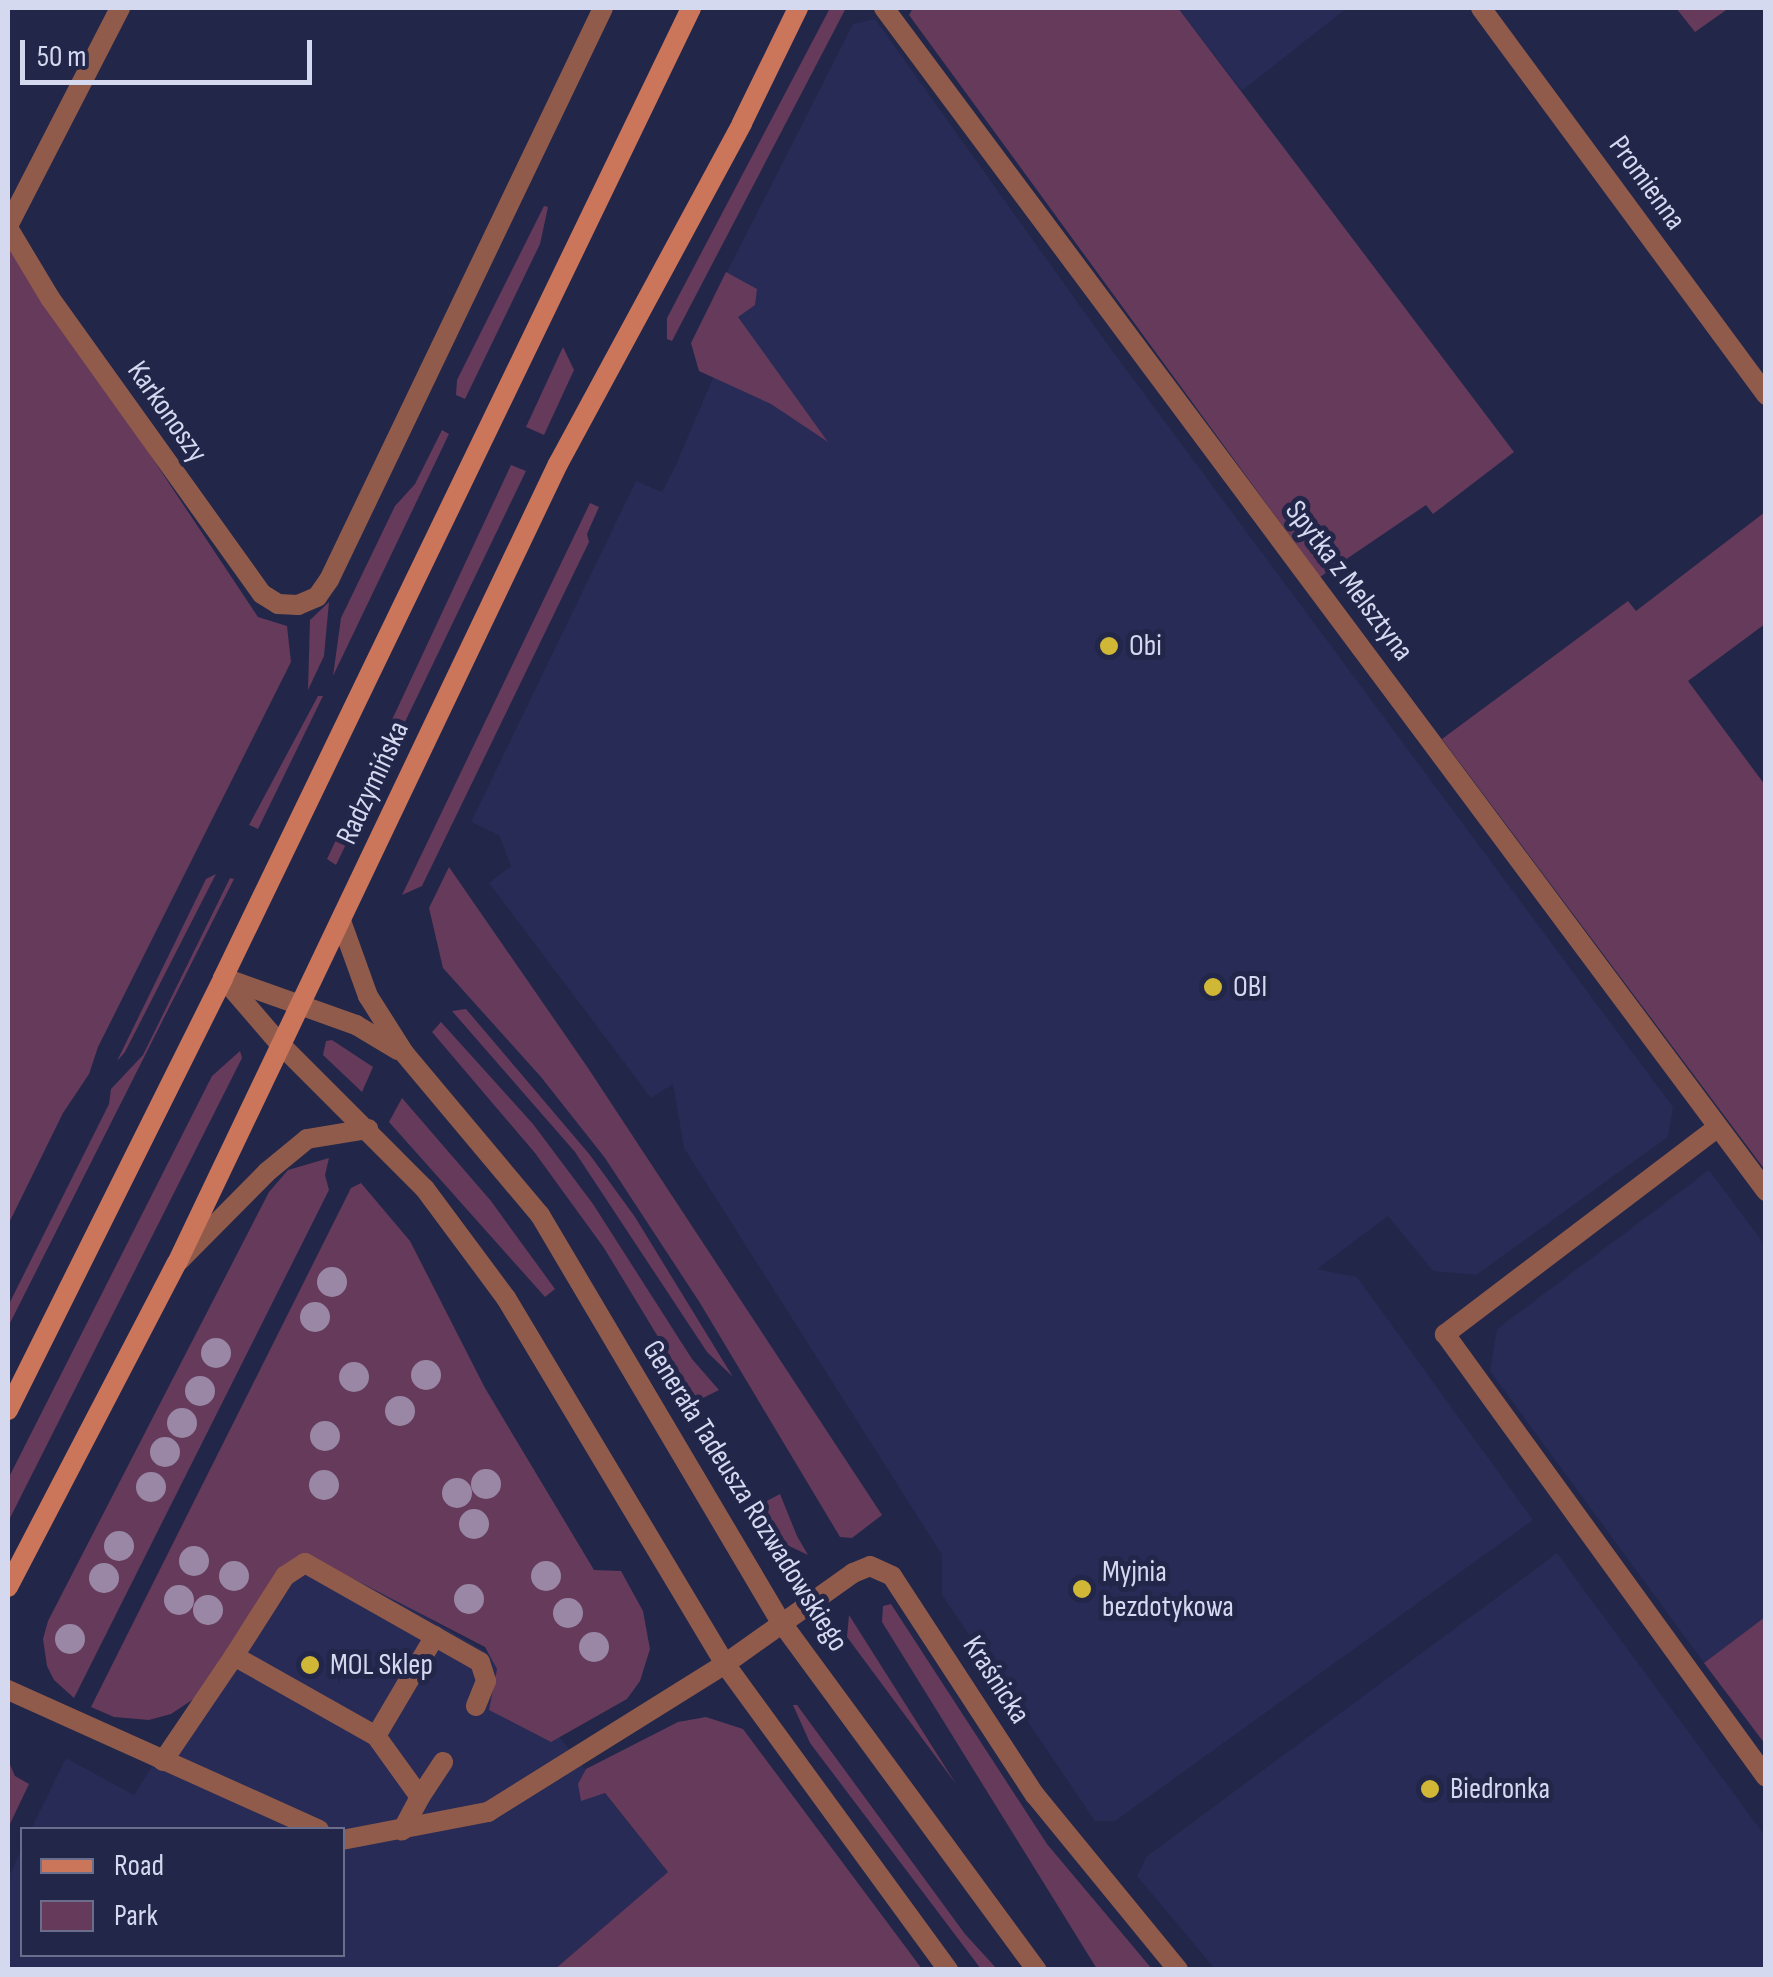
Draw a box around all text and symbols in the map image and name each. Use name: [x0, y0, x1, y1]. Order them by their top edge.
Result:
scale bar: [25, 20, 318, 82]
text: 50 m: [37, 39, 86, 75]
street label: Promienna: [1601, 129, 1693, 237]
street label: Karkonoszy: [119, 355, 215, 469]
street label: Spytka z Melsztyna: [1277, 494, 1421, 668]
place label: Obi: [1129, 628, 1162, 664]
marker: Obi: [1098, 635, 1120, 657]
street label: Radzymińska: [329, 716, 417, 850]
place label: OBI: [1233, 969, 1267, 1005]
marker: OBI: [1202, 976, 1224, 998]
street label: Generała Tadeusza Rozwadowskiego: [634, 1334, 856, 1658]
place label: Myjnia bezdotykowa: [1102, 1554, 1234, 1624]
marker: Myjnia bezdotykowa: [1071, 1578, 1093, 1600]
street label: Kraśnicka: [954, 1629, 1038, 1731]
place label: MOL Sklep: [330, 1647, 433, 1683]
marker: MOL Sklep: [299, 1654, 321, 1676]
place label: Biedronka: [1450, 1771, 1550, 1807]
marker: Biedronka: [1419, 1778, 1441, 1800]
legend: [20, 1827, 345, 1957]
text: Road: [114, 1848, 164, 1884]
text: Park: [114, 1898, 158, 1934]

